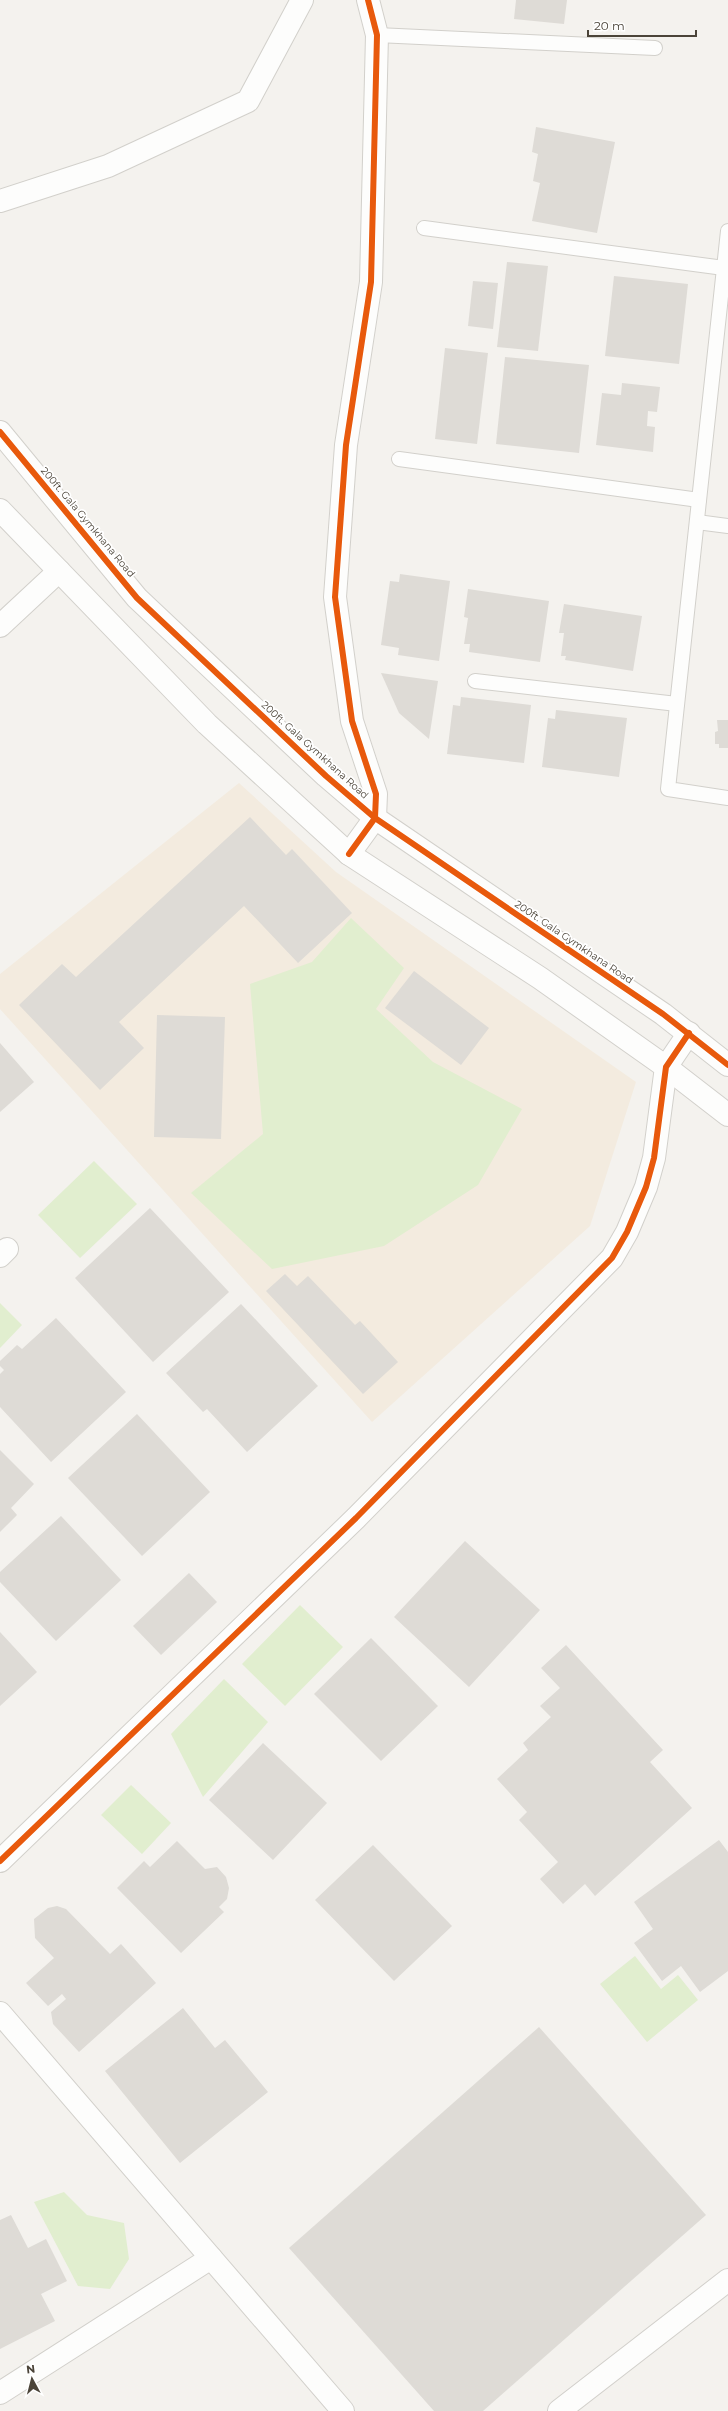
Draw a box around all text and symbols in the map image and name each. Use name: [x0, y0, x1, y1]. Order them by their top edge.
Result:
scale bar: [588, 12, 696, 38]
text: 20 m: [594, 18, 625, 33]
street label: 200ft. Gala Gymkhana Road: [38, 464, 138, 580]
street label: 200ft. Gala Gymkhana Road: [259, 698, 371, 802]
street label: 200ft. Gala Gymkhana Road: [512, 898, 636, 986]
north arrow: [12, 2359, 52, 2399]
text: N: [26, 2362, 36, 2377]

